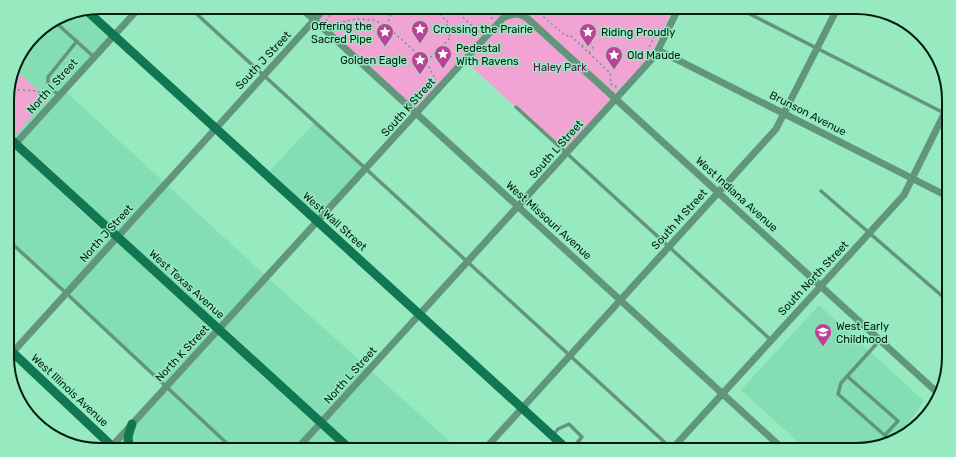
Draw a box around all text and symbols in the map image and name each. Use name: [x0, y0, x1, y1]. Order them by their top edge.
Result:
place icon: Crossing the Prairie: [410, 19, 430, 44]
place label: Offering the Sacred Pipe: [311, 20, 372, 46]
place icon: Offering the Sacred Pipe: [375, 22, 395, 47]
place icon: Riding Proudly: [578, 22, 598, 47]
place label: Crossing the Prairie: [433, 23, 533, 36]
place label: Riding Proudly: [601, 26, 675, 39]
street label: South J Street: [233, 28, 294, 92]
place label: Pedestal With Ravens: [456, 42, 519, 68]
place icon: Pedestal With Ravens: [433, 44, 453, 69]
place icon: Old Maude: [604, 45, 624, 70]
place label: Old Maude: [627, 49, 681, 62]
place icon: Golden Eagle: [410, 50, 430, 75]
place label: Golden Eagle: [340, 54, 407, 67]
street label: North I Street: [24, 56, 81, 116]
park label: Haley Park: [533, 61, 587, 74]
street label: South K Street: [379, 75, 439, 139]
street label: Brunson Avenue: [767, 89, 848, 138]
street label: South L Street: [527, 117, 586, 181]
street label: West Indiana Avenue: [693, 154, 780, 235]
street label: West Missouri Avenue: [503, 179, 594, 262]
street label: South M Street: [649, 186, 710, 252]
street label: West Wall Street: [300, 189, 370, 254]
street label: North J Street: [77, 201, 136, 265]
street label: South North Street: [775, 238, 852, 318]
street label: West Texas Avenue: [146, 247, 227, 322]
place label: West Early Childhood: [836, 320, 889, 346]
street label: North K Street: [153, 322, 212, 384]
school or university icon: West Early Childhood: [813, 322, 833, 347]
street label: North L Street: [321, 344, 380, 407]
street label: West Illinois Avenue: [28, 351, 111, 429]

